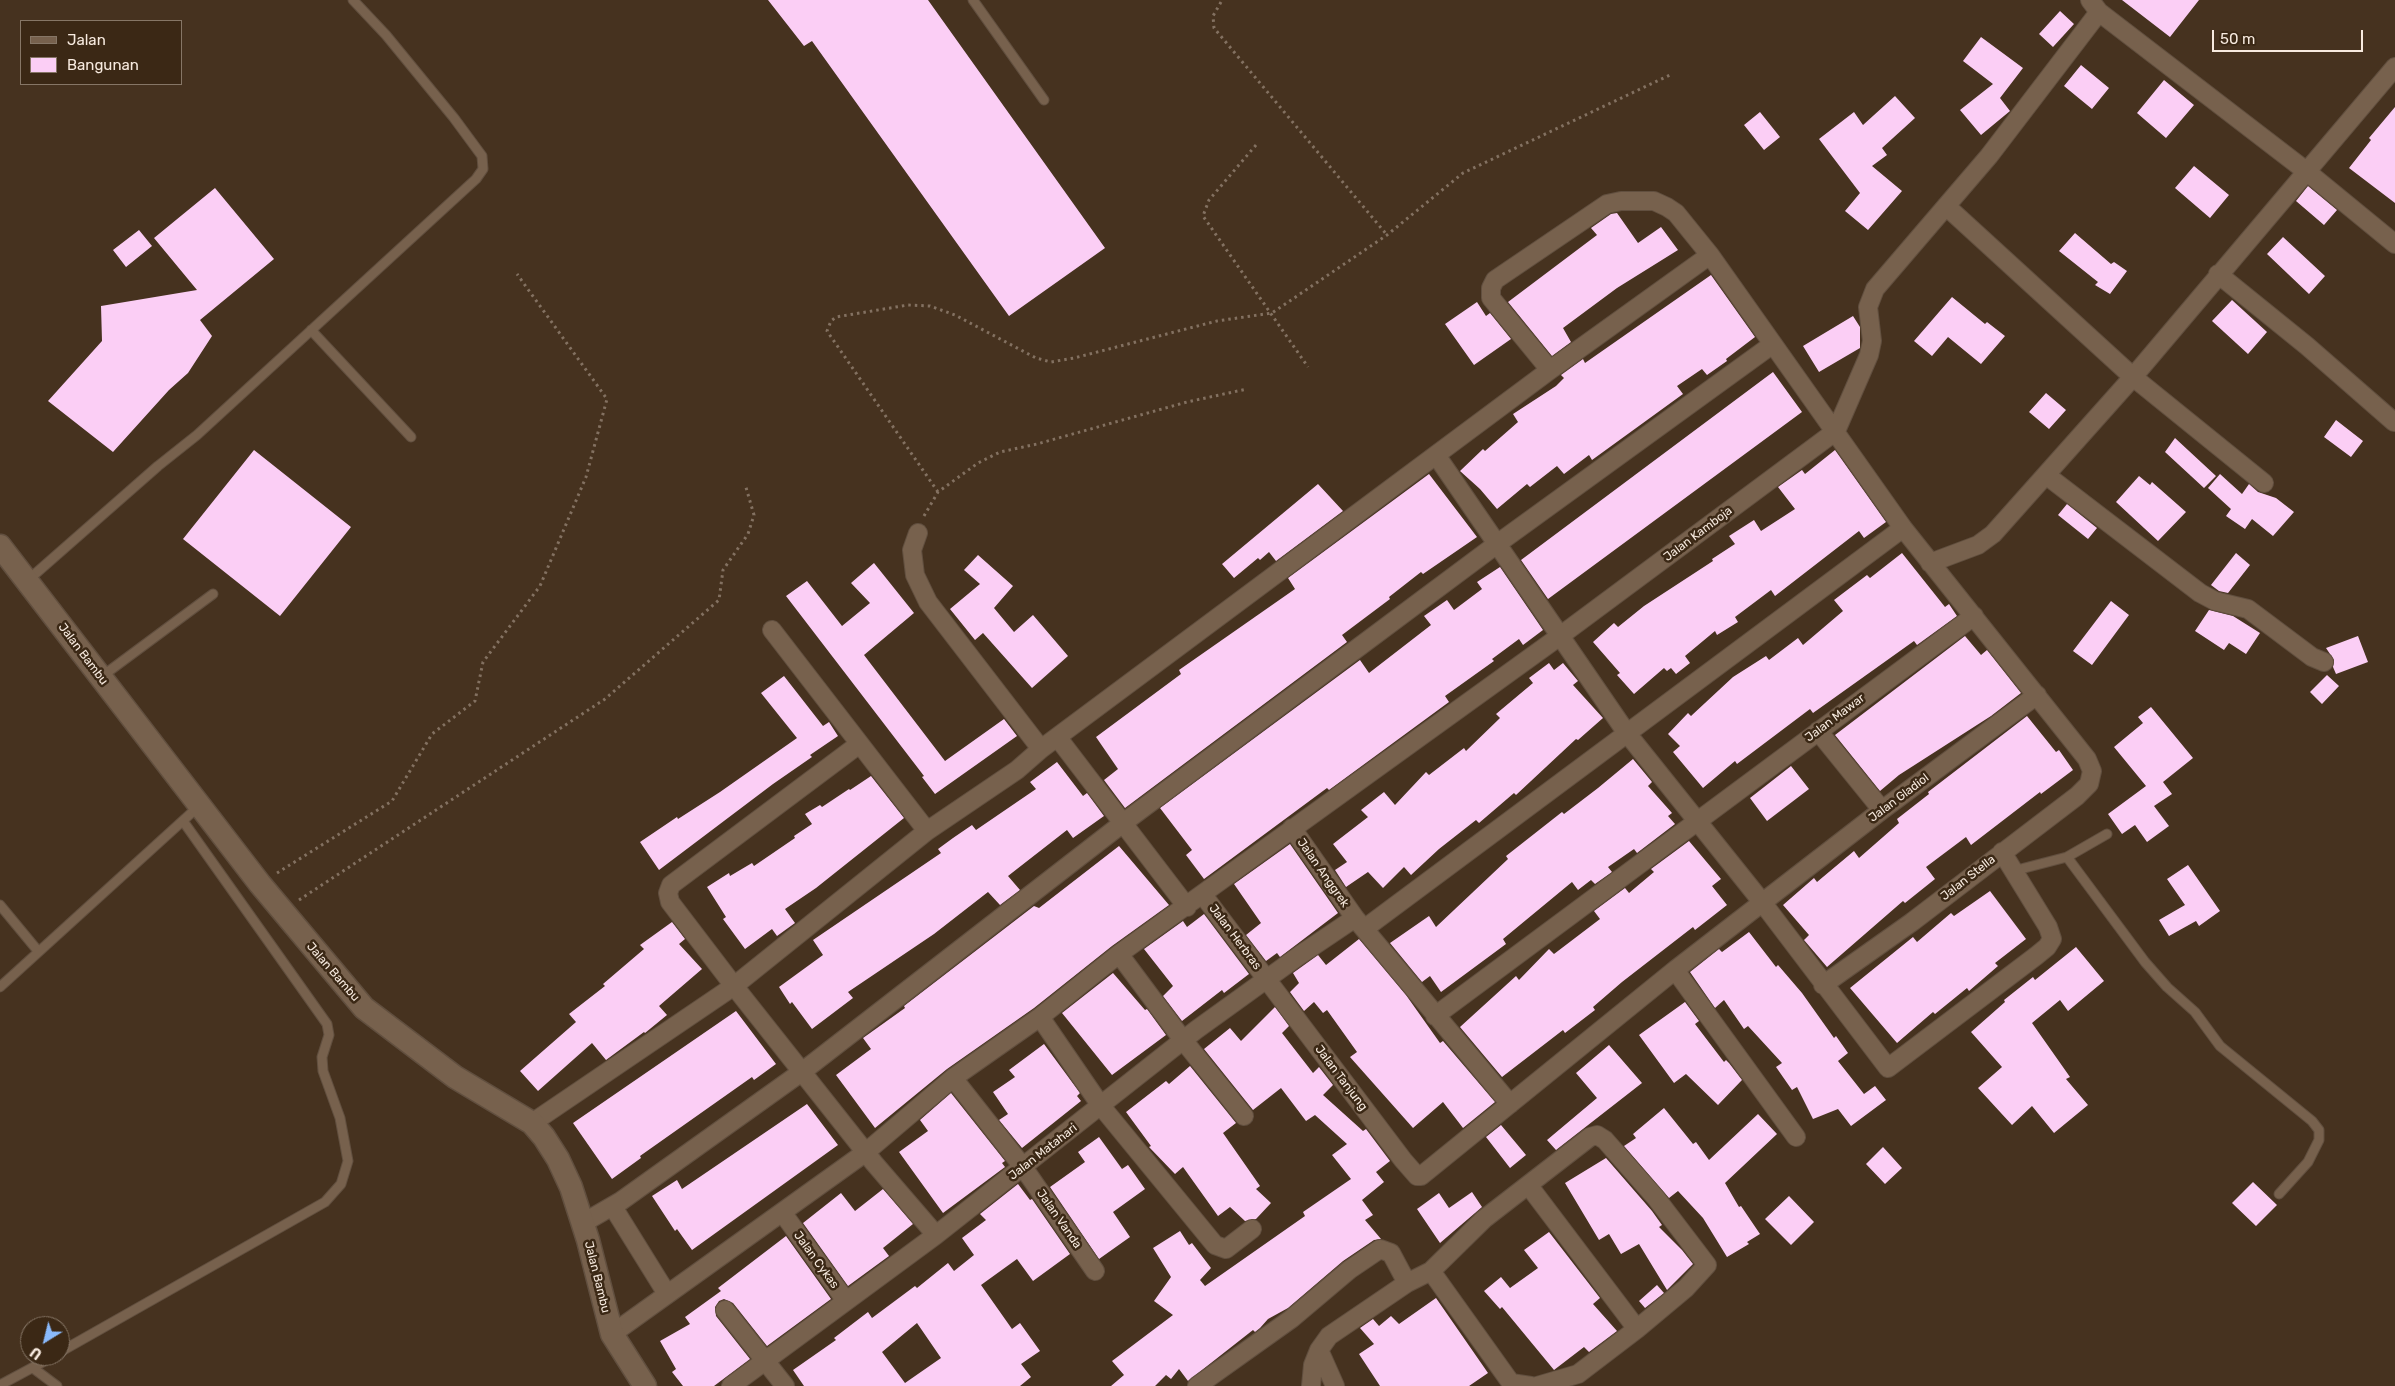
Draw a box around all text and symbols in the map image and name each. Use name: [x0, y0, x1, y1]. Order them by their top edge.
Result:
legend: [20, 20, 182, 85]
scale bar: [2215, 20, 2366, 52]
text: 50 m: [2220, 30, 2255, 48]
text: Jalan: [67, 31, 106, 49]
text: Bangunan: [67, 56, 139, 74]
street label: Jalan Kamboja: [1661, 504, 1735, 564]
street label: Jalan Bambu: [55, 620, 111, 688]
street label: Jalan Mawar: [1802, 691, 1868, 745]
street label: Jalan Gladiol: [1866, 771, 1932, 825]
street label: Jalan Anggrek: [1294, 836, 1352, 910]
street label: Jalan Stella: [1938, 852, 1998, 904]
street label: Jalan Herbras: [1206, 901, 1264, 973]
street label: Jalan Bambu: [303, 940, 363, 1004]
street label: Jalan Tanjung: [1312, 1042, 1370, 1114]
street label: Jalan Matahari: [1006, 1121, 1080, 1183]
street label: Jalan Vanda: [1033, 1187, 1085, 1251]
street label: Jalan Cykas: [790, 1229, 842, 1291]
street label: Jalan Bambu: [581, 1240, 613, 1314]
north arrow: [20, 1316, 70, 1366]
text: U: [27, 1343, 46, 1363]

